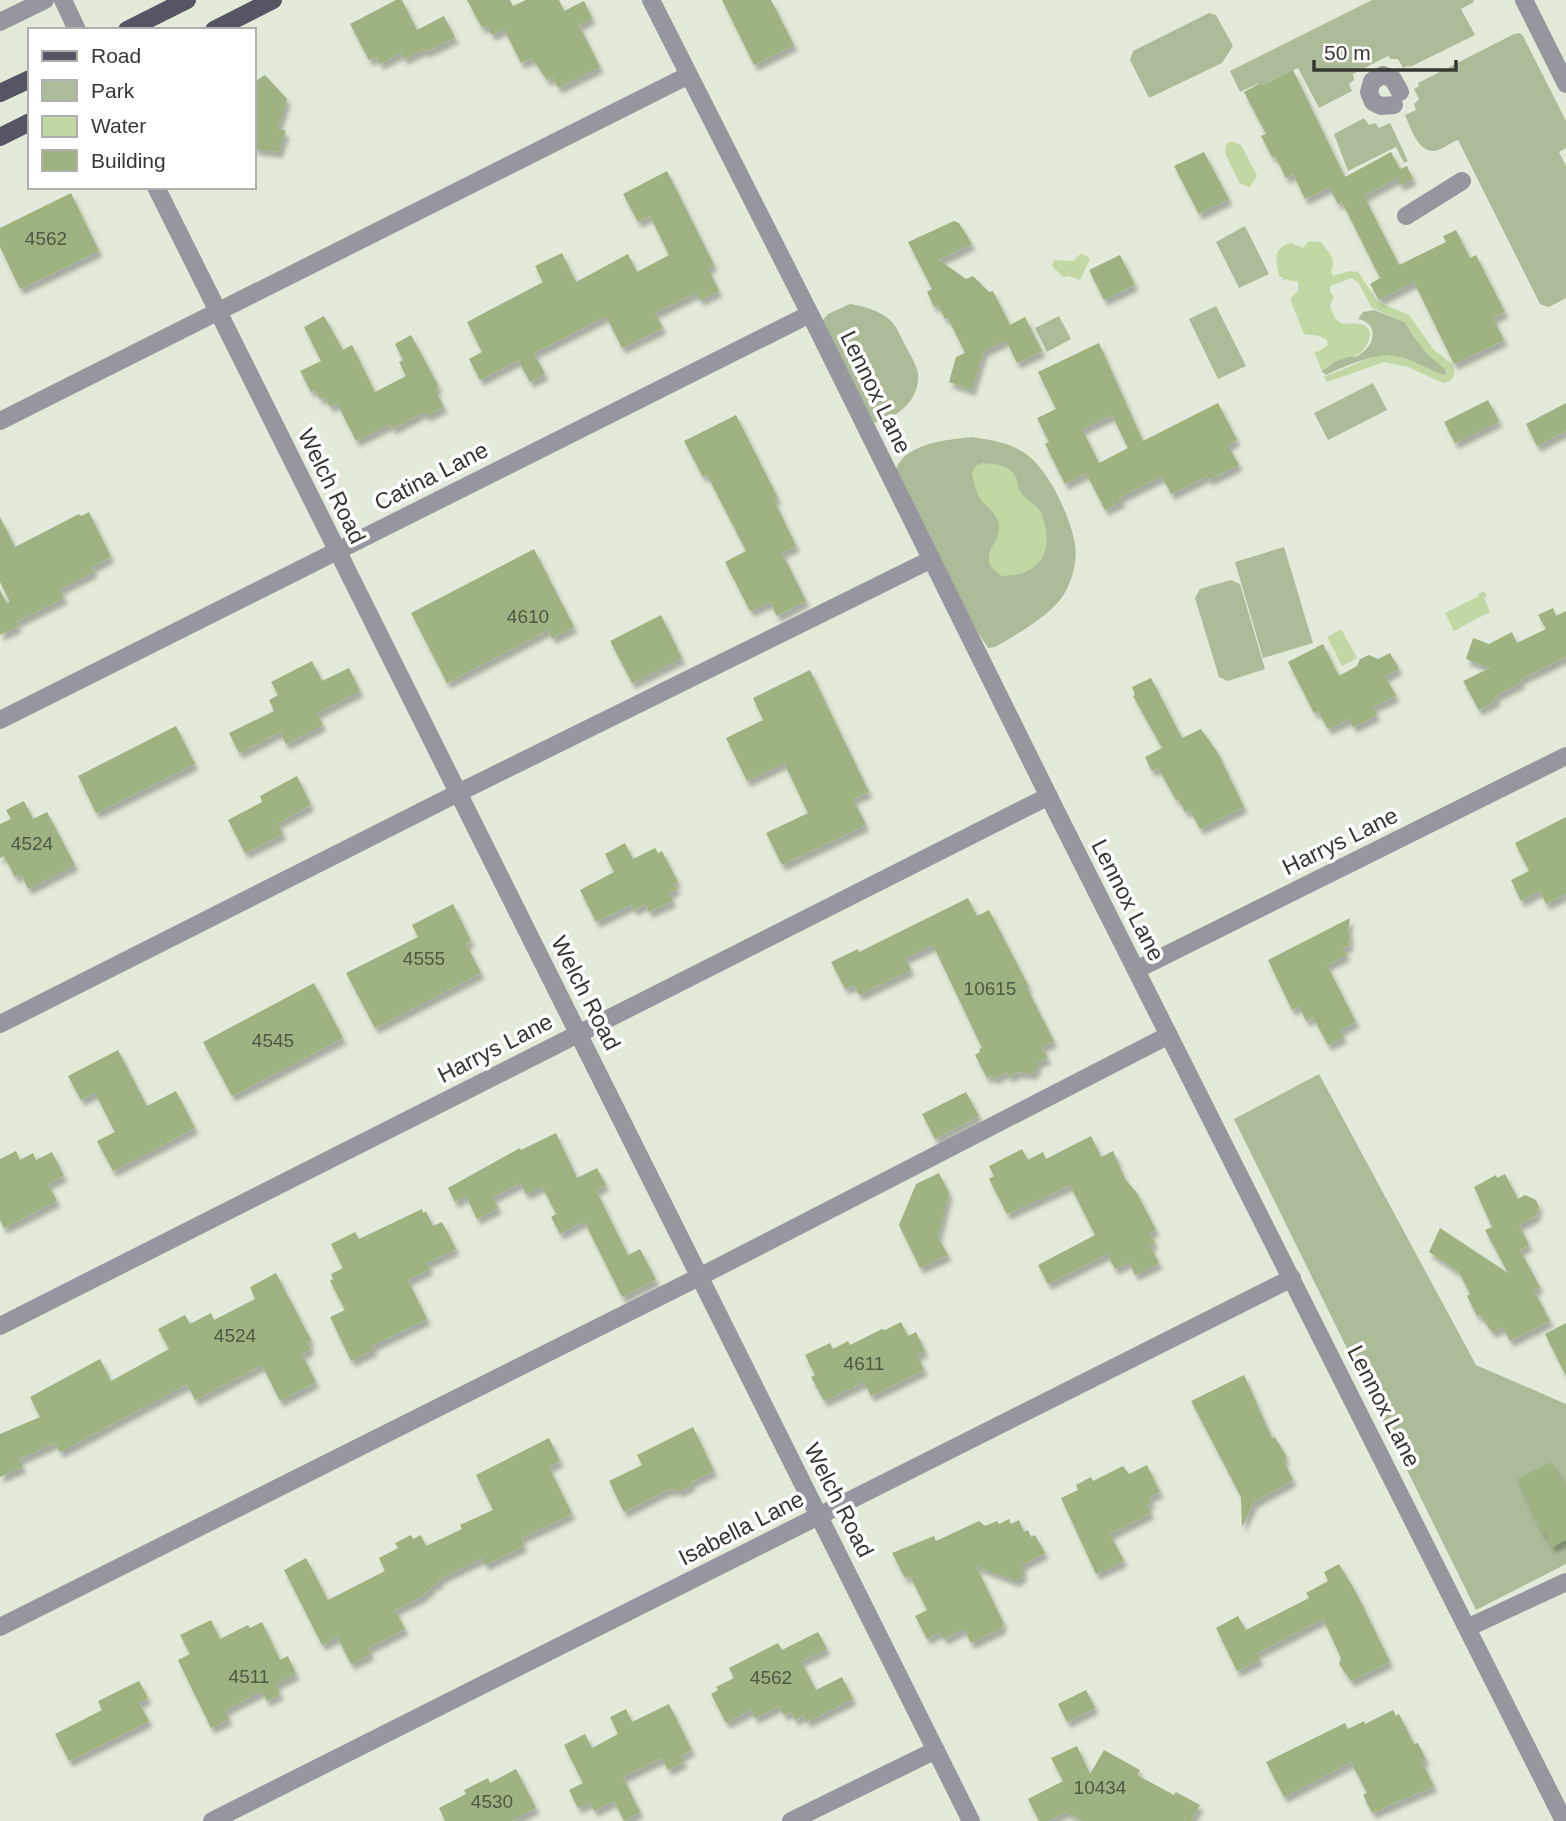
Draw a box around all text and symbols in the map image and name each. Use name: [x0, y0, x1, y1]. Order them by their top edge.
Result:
legend: [28, 28, 256, 189]
scale bar: [1314, 28, 1456, 72]
text: 50 m: [1324, 41, 1371, 64]
text: Road: [91, 44, 141, 67]
text: Park: [91, 79, 135, 102]
text: Water: [91, 114, 146, 137]
text: Building: [91, 149, 166, 172]
house number: 4562: [25, 228, 67, 249]
street label: Lennox Lane: [835, 327, 917, 457]
street label: Welch Road: [293, 424, 371, 548]
street label: Catina Lane: [370, 436, 492, 516]
house number: 4610: [507, 606, 549, 627]
street label: Harrys Lane: [1278, 802, 1402, 880]
house number: 4524: [11, 833, 54, 854]
street label: Lennox Lane: [1086, 835, 1170, 965]
street label: Welch Road: [546, 931, 626, 1055]
house number: 4555: [403, 948, 445, 969]
house number: 10615: [964, 978, 1016, 999]
street label: Harrys Lane: [433, 1008, 557, 1088]
house number: 4545: [252, 1030, 294, 1051]
house number: 4524: [214, 1325, 257, 1346]
street label: Lennox Lane: [1342, 1341, 1426, 1471]
house number: 4611: [844, 1353, 884, 1374]
street label: Welch Road: [799, 1438, 879, 1562]
street label: Isabella Lane: [674, 1485, 808, 1571]
house number: 4511: [229, 1666, 269, 1687]
house number: 4562: [750, 1667, 792, 1688]
house number: 10434: [1074, 1777, 1127, 1798]
house number: 4530: [471, 1791, 513, 1812]

